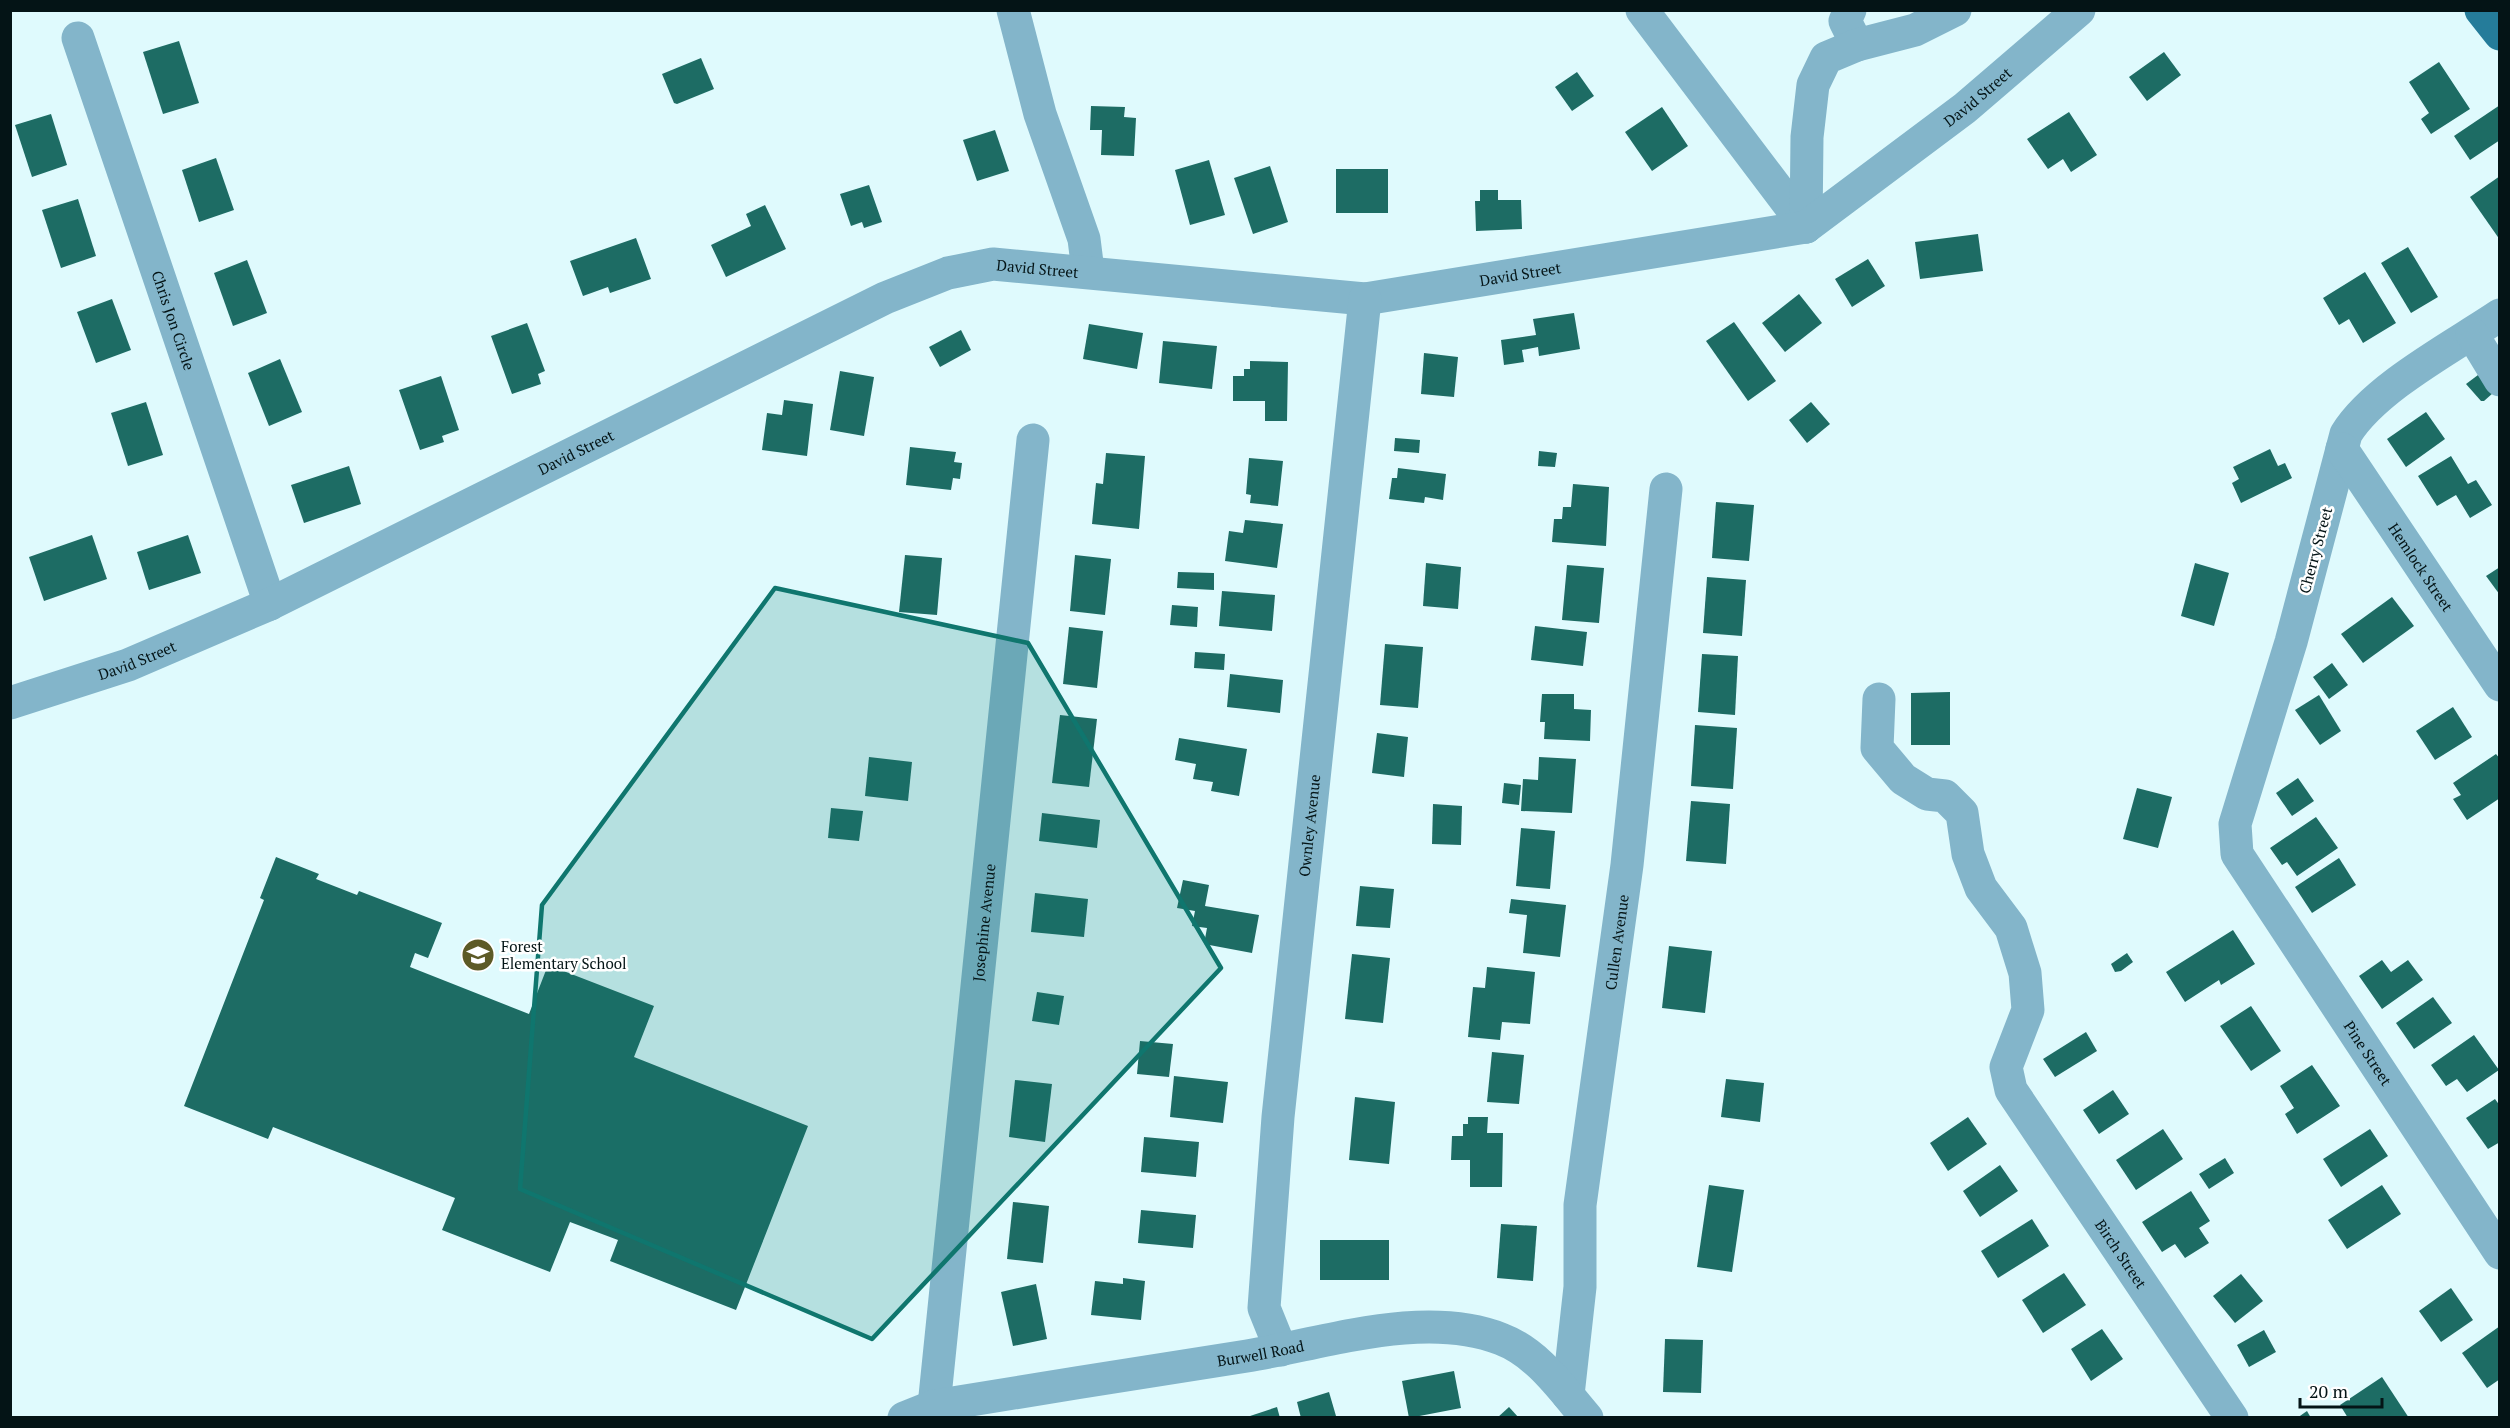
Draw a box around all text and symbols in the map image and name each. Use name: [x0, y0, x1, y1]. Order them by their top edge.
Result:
street label: David Street: [1939, 62, 2016, 131]
street label: David Street: [996, 254, 1080, 282]
street label: David Street: [1478, 257, 1563, 290]
street label: Chris Jon Circle: [148, 268, 200, 373]
street label: David Street: [534, 424, 617, 479]
street label: Cherry Street: [2294, 504, 2336, 596]
street label: Hemlock Street: [2384, 519, 2458, 616]
street label: David Street: [95, 635, 179, 684]
street label: Ownley Avenue: [1294, 773, 1324, 878]
street label: Josephine Avenue: [968, 863, 1000, 982]
street label: Cullen Avenue: [1600, 893, 1633, 991]
place label: Forest Elementary School: [501, 936, 627, 973]
school or university icon: Forest Elementary School: [460, 937, 496, 973]
street label: Pine Street: [2340, 1017, 2397, 1090]
street label: Birch Street: [2091, 1215, 2152, 1292]
street label: Burwell Road: [1215, 1335, 1306, 1371]
scale bar: [2300, 1371, 2382, 1409]
text: 20 m: [2309, 1379, 2349, 1403]

